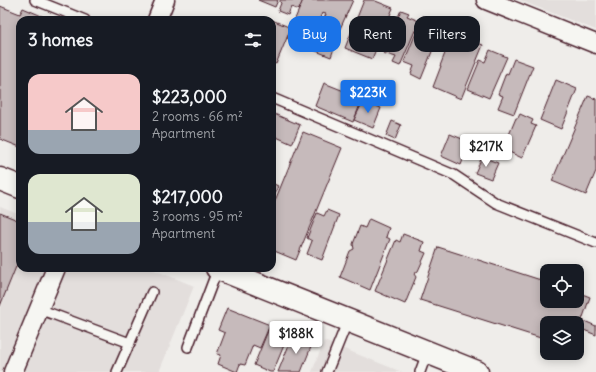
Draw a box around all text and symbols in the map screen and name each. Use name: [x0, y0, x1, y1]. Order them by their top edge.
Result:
chip: Buy: [288, 16, 341, 52]
chip: Rent: [349, 16, 406, 52]
chip: Filters: [414, 16, 480, 52]
text: 3 homes: [28, 29, 93, 51]
icon: filters: [242, 29, 264, 51]
pin: $223K: [340, 80, 396, 114]
text: $223K: [350, 84, 386, 101]
text: $223,000: [152, 86, 227, 108]
icon: home: [60, 90, 108, 138]
text: 2 rooms · 66 m²: [152, 108, 243, 125]
text: Apartment: [152, 125, 215, 142]
pin: $217K: [458, 134, 514, 168]
text: $217K: [469, 138, 503, 155]
text: $217,000: [152, 186, 223, 208]
icon: home: [60, 190, 108, 238]
text: 3 rooms · 95 m²: [152, 208, 243, 225]
text: Apartment: [152, 225, 215, 242]
map controls: [540, 264, 584, 360]
button: locate: [540, 264, 584, 308]
button: layers: [540, 316, 584, 360]
pin: $188K: [268, 321, 324, 355]
text: $188K: [278, 325, 314, 342]

